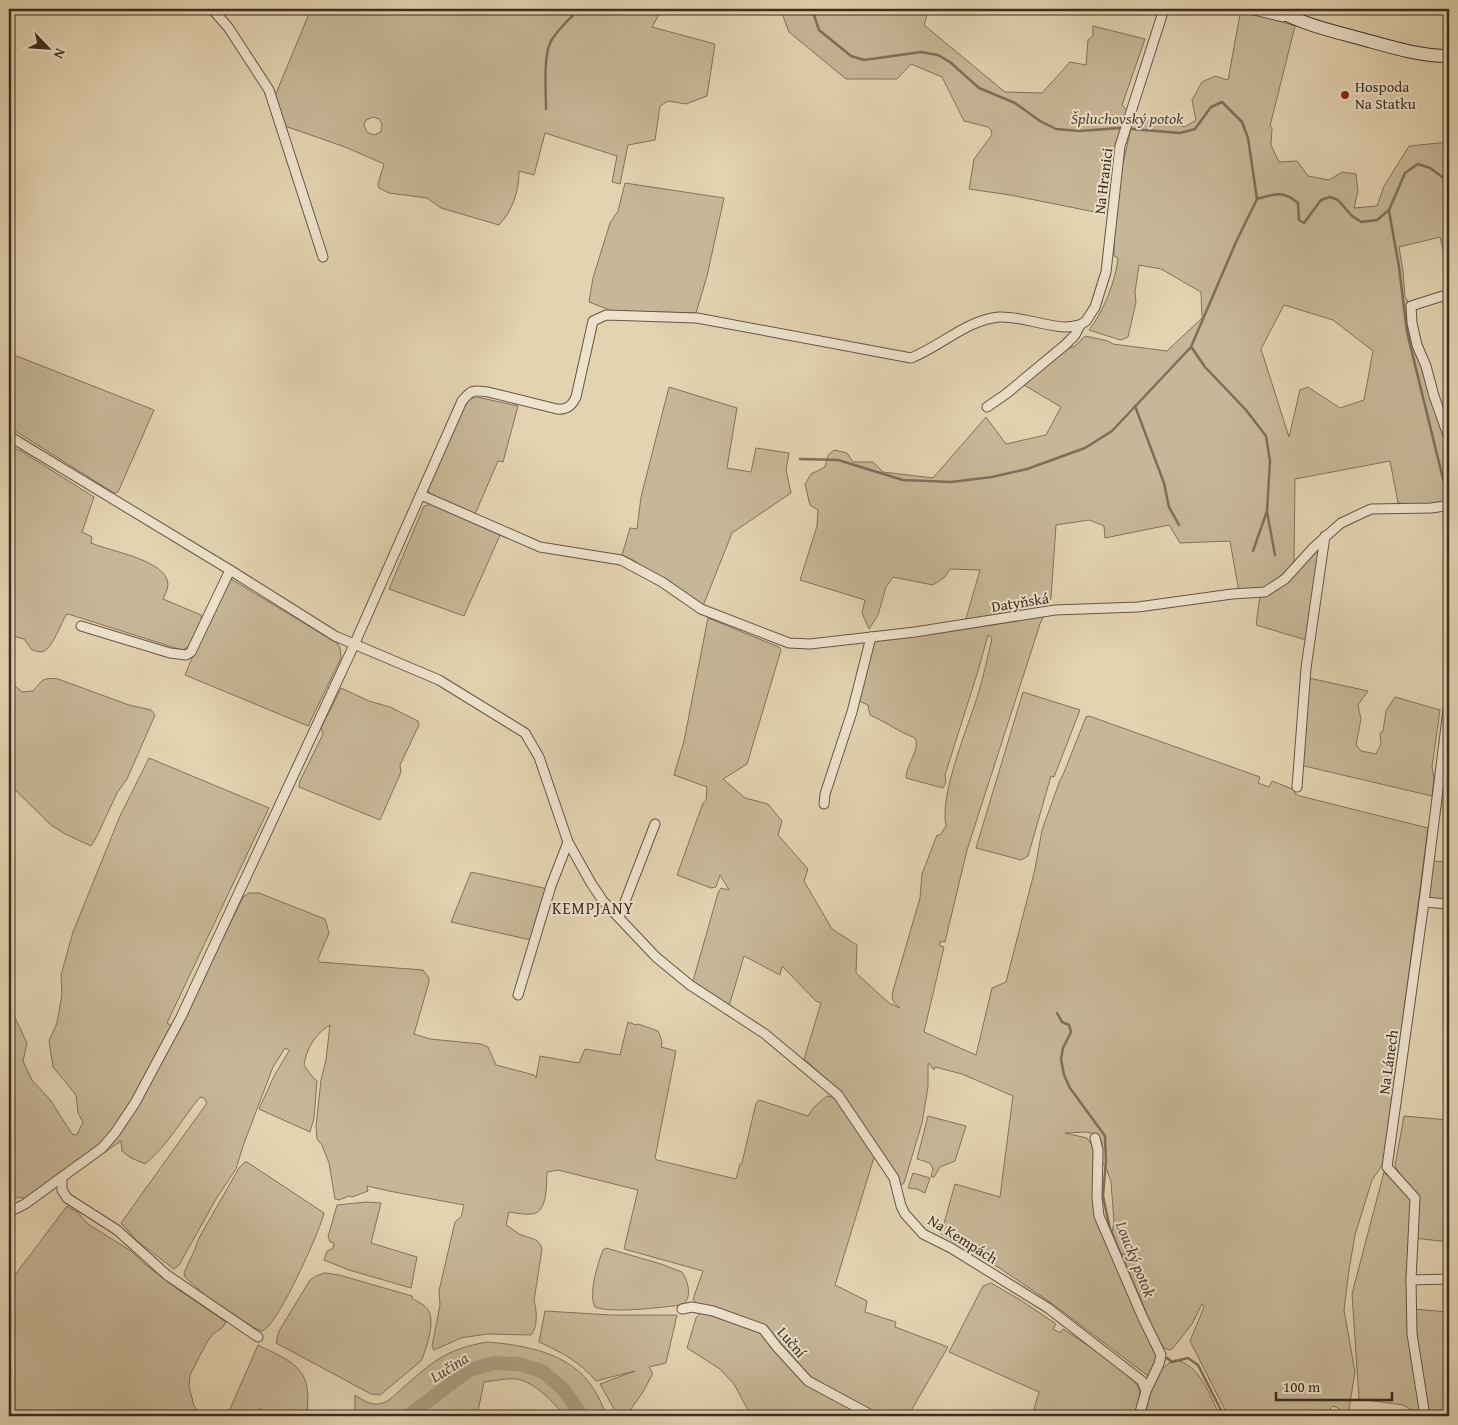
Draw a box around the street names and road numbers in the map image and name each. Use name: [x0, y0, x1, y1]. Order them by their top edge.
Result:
street label: Na Hranici: [1089, 147, 1117, 215]
street label: Datyňská: [990, 587, 1050, 617]
street label: Na Lánech: [1373, 1028, 1403, 1096]
street label: Na Kempách: [924, 1209, 1002, 1269]
street label: Luční: [773, 1322, 812, 1363]

